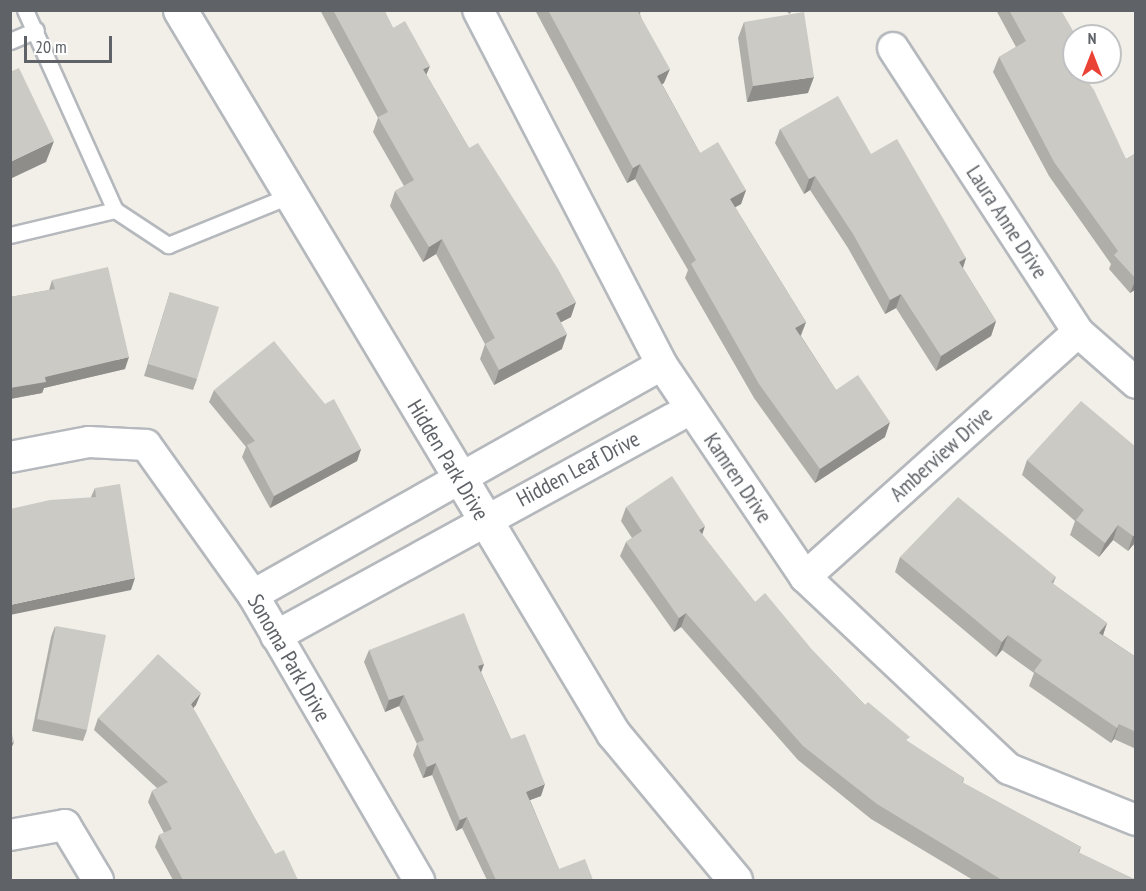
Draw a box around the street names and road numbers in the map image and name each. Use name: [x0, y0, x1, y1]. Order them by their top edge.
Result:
street label: Laura Anne Drive: [960, 160, 1054, 284]
street label: Hidden Park Drive: [402, 395, 494, 525]
street label: Amberview Drive: [884, 401, 998, 507]
street label: Hidden Leaf Drive: [512, 426, 644, 512]
street label: Kamren Drive: [698, 428, 778, 528]
street label: Sonoma Park Drive: [242, 589, 336, 727]

